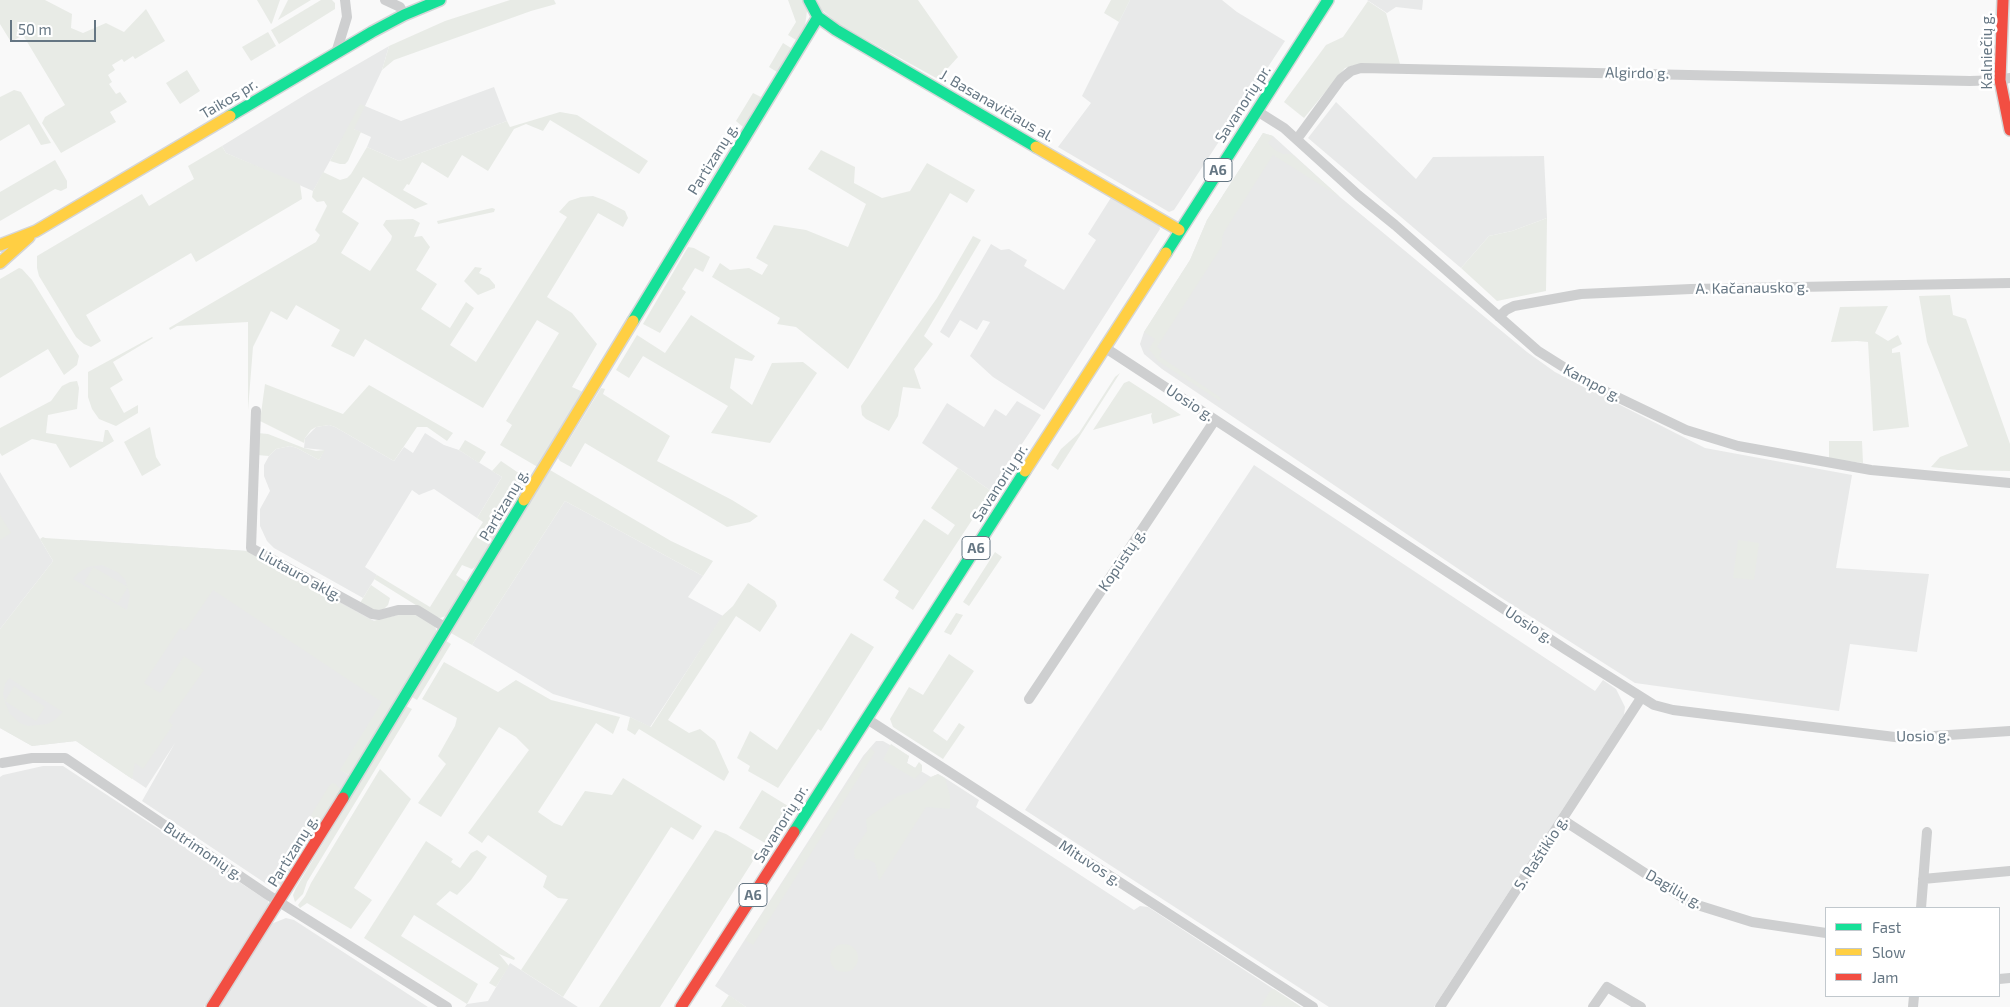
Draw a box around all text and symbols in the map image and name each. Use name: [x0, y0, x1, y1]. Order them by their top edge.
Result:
scale bar: [12, 10, 99, 42]
street label: Kalniečių g.: [1978, 13, 1996, 89]
text: 50 m: [18, 20, 52, 38]
street label: Savanorių pr.: [1211, 62, 1275, 146]
street label: Algirdo g.: [1605, 63, 1669, 83]
street label: J. Basanavičiaus al.: [937, 66, 1057, 146]
street label: Taikos pr.: [197, 75, 261, 123]
street label: Partizanų g.: [684, 120, 742, 198]
road number: A6: [1204, 158, 1232, 182]
street label: A. Kačanausko g.: [1695, 278, 1809, 298]
street label: Kampo g.: [1560, 360, 1624, 406]
street label: Uosio g.: [1163, 381, 1217, 425]
street label: Savanorių pr.: [968, 441, 1032, 525]
street label: Partizanų g.: [475, 466, 533, 544]
street label: Kopūstų g.: [1095, 525, 1149, 595]
road number: A6: [962, 536, 990, 560]
street label: Liutauro aklg.: [255, 545, 345, 605]
street label: Uosio g.: [1502, 603, 1556, 647]
street label: Uosio g.: [1896, 727, 1950, 745]
street label: Savanorių pr.: [750, 782, 812, 866]
street label: Partizanų g.: [264, 812, 322, 890]
street label: S. Raštikio g.: [1510, 813, 1572, 893]
street label: Butrimonių g.: [160, 818, 246, 884]
street label: Mituvos g.: [1056, 836, 1124, 890]
street label: Dagilių g.: [1643, 866, 1705, 912]
road number: A6: [739, 884, 767, 906]
legend: [1825, 907, 2000, 997]
text: Fast: [1872, 918, 1901, 936]
text: Slow: [1872, 943, 1906, 961]
text: Jam: [1872, 968, 1898, 986]

